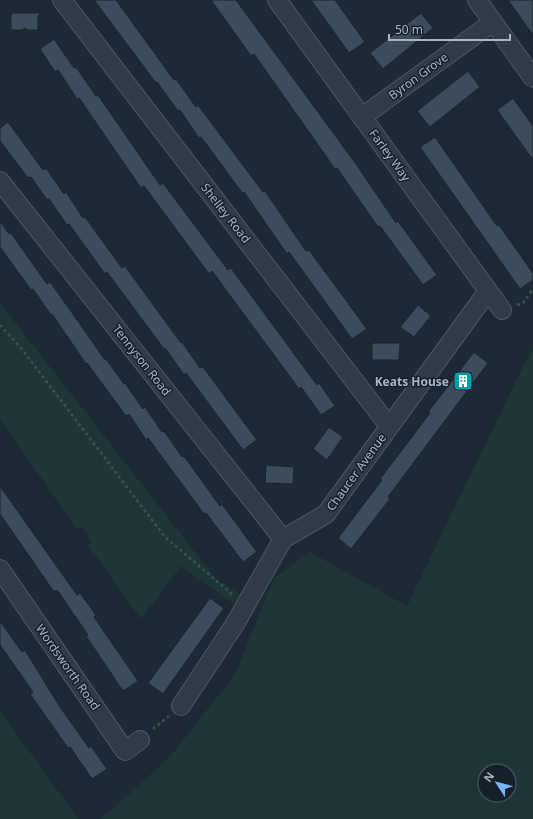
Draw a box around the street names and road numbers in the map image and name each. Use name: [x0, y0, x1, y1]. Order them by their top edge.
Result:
street label: Byron Grove: [385, 48, 451, 103]
street label: Farley Way: [365, 126, 415, 185]
street label: Shelley Road: [197, 180, 255, 246]
street label: Tennyson Road: [109, 321, 175, 399]
street label: Chaucer Avenue: [322, 430, 390, 514]
street label: Wordsworth Road: [32, 621, 104, 713]

